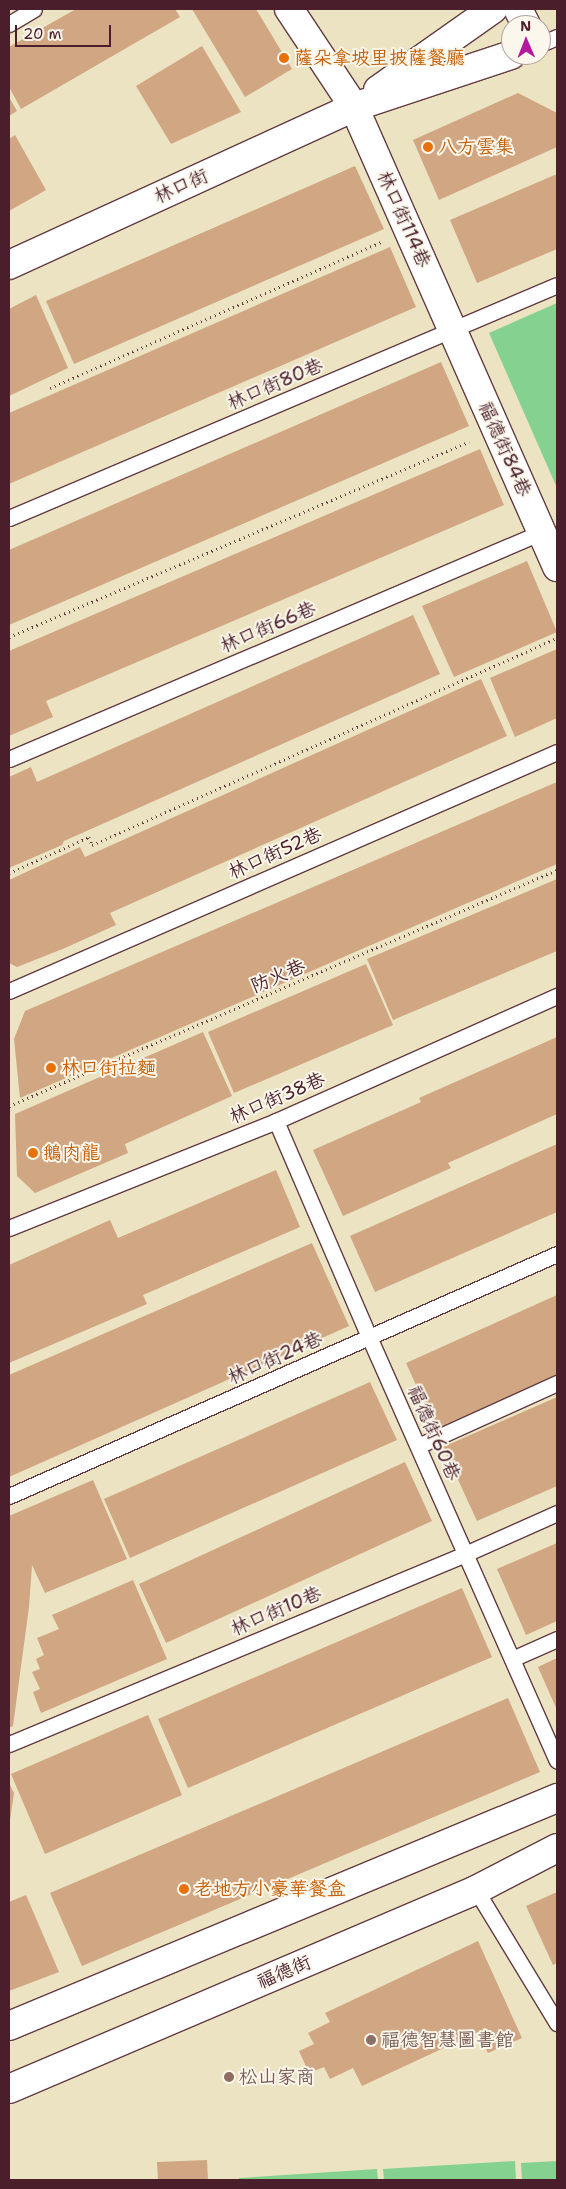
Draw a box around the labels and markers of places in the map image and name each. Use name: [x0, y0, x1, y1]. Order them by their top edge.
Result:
place label: 薩朵拿坡里披薩餐廳: [294, 47, 465, 69]
marker: 薩朵拿坡里披薩餐廳: [278, 52, 290, 64]
place label: 八方雲集: [438, 136, 514, 158]
marker: 八方雲集: [422, 141, 434, 153]
place label: 林口街拉麵: [61, 1057, 156, 1079]
marker: 林口街拉麵: [45, 1062, 57, 1074]
place label: 鵝肉龍: [43, 1142, 100, 1164]
marker: 鵝肉龍: [27, 1147, 39, 1159]
place label: 老地方小豪華餐盒: [194, 1878, 346, 1900]
marker: 老地方小豪華餐盒: [178, 1883, 190, 1895]
place label: 福德智慧圖書館: [381, 2029, 514, 2051]
marker: 福德智慧圖書館: [365, 2034, 377, 2046]
place label: 松山家商: [239, 2066, 315, 2088]
marker: 松山家商: [223, 2071, 235, 2083]

